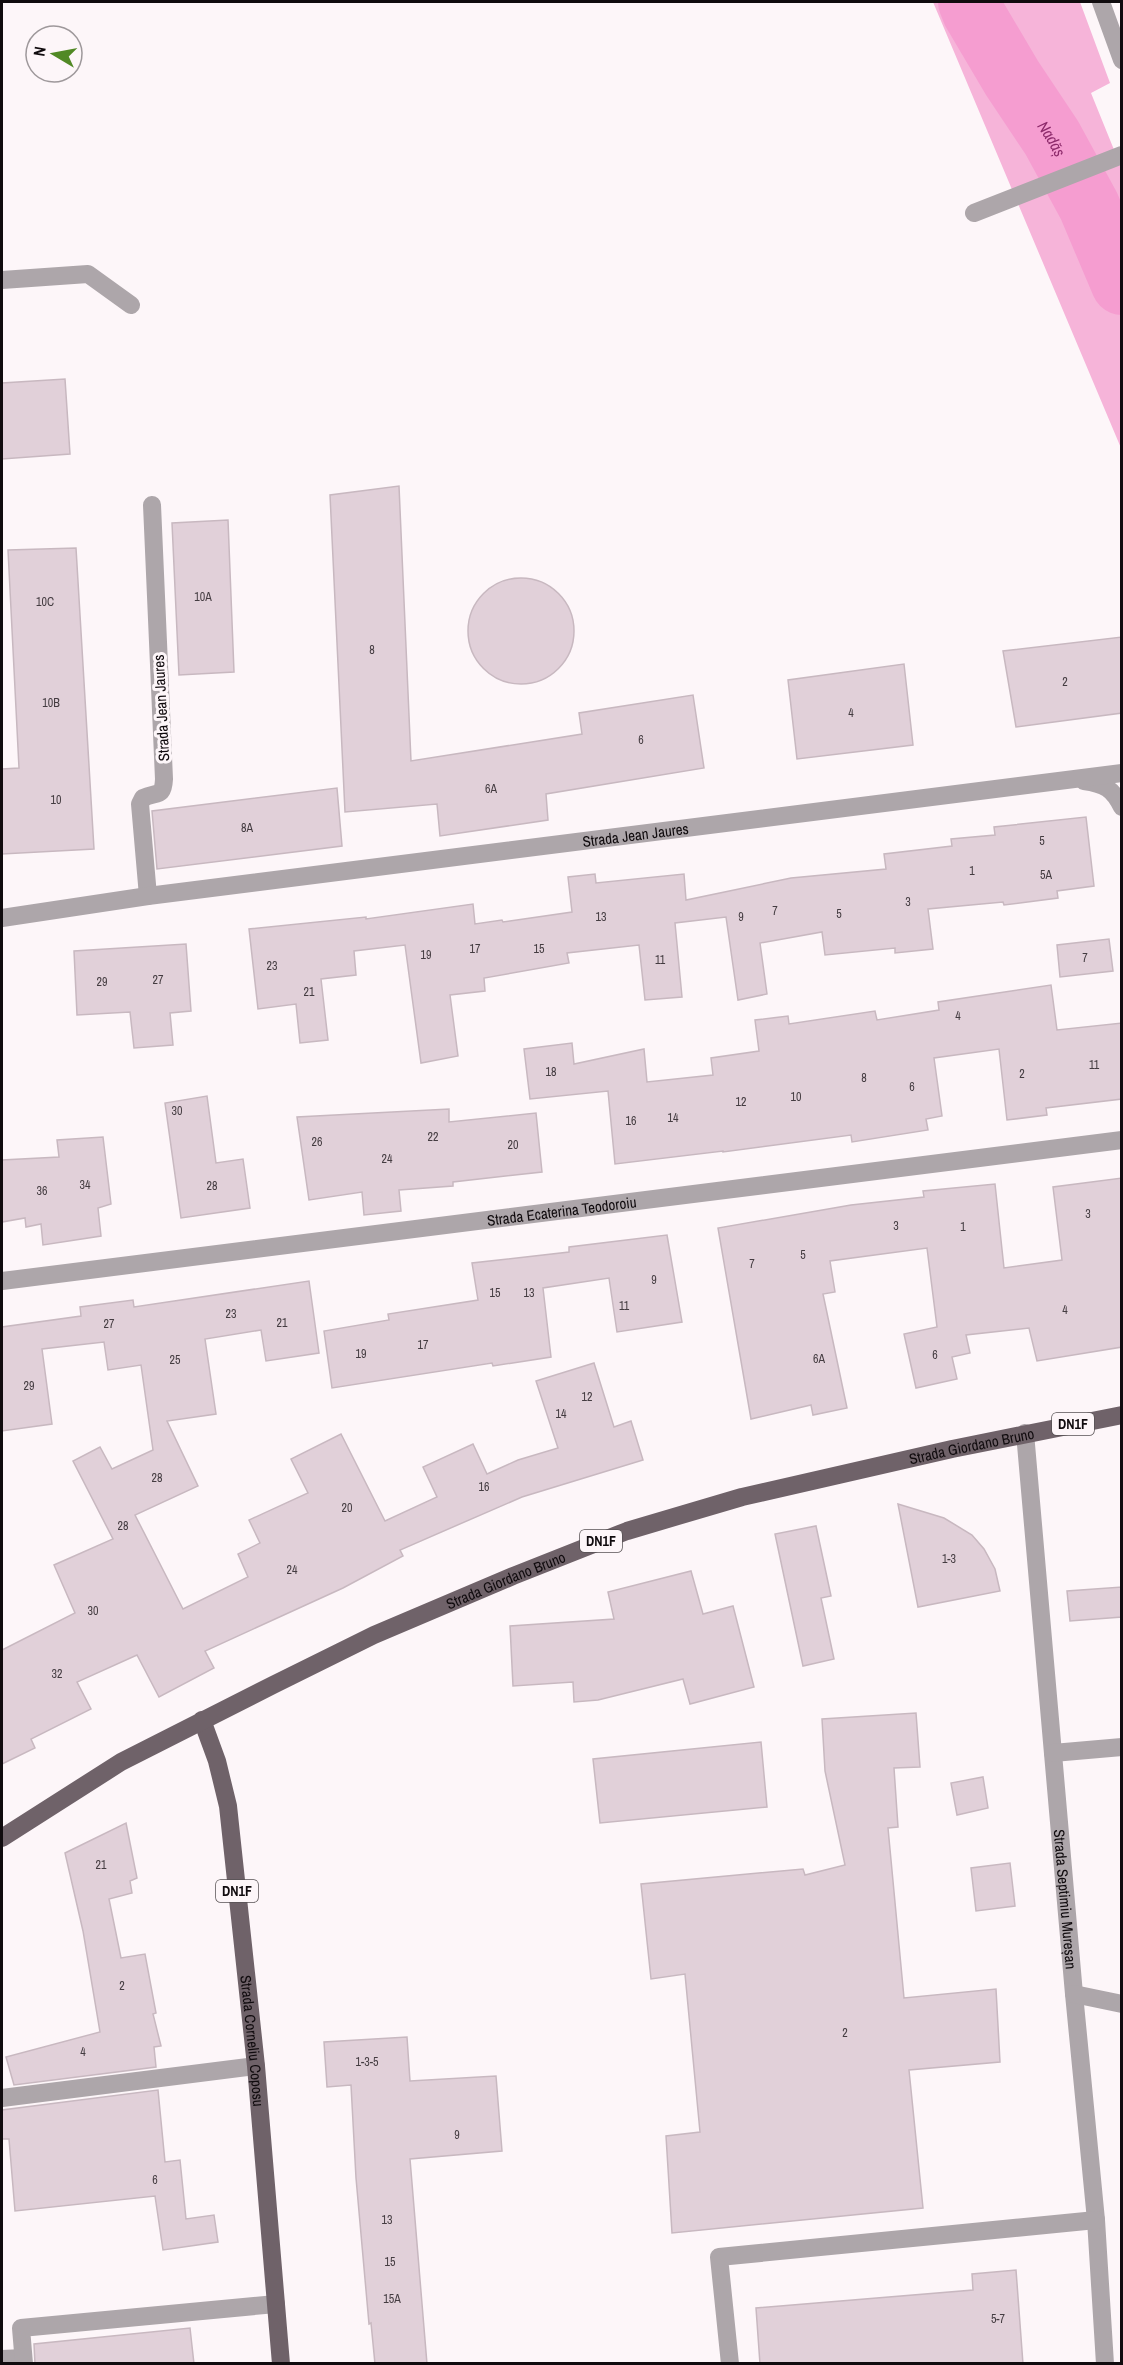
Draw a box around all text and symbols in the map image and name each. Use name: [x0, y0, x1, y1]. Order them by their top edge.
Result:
north arrow: [24, 24, 84, 84]
text: N: [28, 45, 51, 58]
water label: Nadăș: [1033, 116, 1071, 161]
house number: 10A: [194, 589, 212, 605]
house number: 10C: [36, 594, 54, 610]
house number: 8: [369, 642, 375, 658]
street label: Strada Jean Jaures: [148, 654, 174, 762]
house number: 2: [1062, 674, 1068, 690]
house number: 10B: [42, 695, 60, 711]
house number: 4: [848, 705, 854, 721]
house number: 6: [638, 732, 644, 748]
house number: 6A: [485, 781, 497, 797]
house number: 10: [51, 792, 61, 808]
street label: Strada Jean Jaures: [581, 817, 690, 852]
house number: 8A: [241, 820, 253, 836]
house number: 5: [1039, 833, 1045, 849]
house number: 1: [969, 863, 975, 879]
house number: 5A: [1040, 867, 1052, 883]
house number: 3: [905, 894, 911, 910]
house number: 7: [772, 903, 778, 919]
house number: 5: [836, 906, 842, 922]
house number: 13: [596, 909, 606, 925]
house number: 9: [738, 909, 744, 925]
house number: 17: [470, 941, 481, 957]
house number: 15: [534, 941, 545, 957]
house number: 19: [421, 947, 431, 963]
house number: 7: [1082, 950, 1088, 966]
house number: 11: [655, 952, 666, 968]
house number: 23: [267, 958, 277, 974]
house number: 27: [153, 972, 164, 988]
house number: 29: [97, 974, 107, 990]
house number: 21: [304, 984, 315, 1000]
house number: 4: [955, 1008, 961, 1024]
house number: 11: [1089, 1057, 1100, 1073]
house number: 18: [546, 1064, 556, 1080]
house number: 2: [1019, 1066, 1025, 1082]
house number: 8: [861, 1070, 867, 1086]
house number: 6: [909, 1079, 915, 1095]
house number: 10: [791, 1089, 801, 1105]
house number: 12: [736, 1094, 746, 1110]
house number: 30: [172, 1103, 182, 1119]
house number: 14: [668, 1110, 679, 1126]
house number: 16: [626, 1113, 636, 1129]
house number: 22: [428, 1129, 438, 1145]
house number: 26: [312, 1134, 322, 1150]
house number: 20: [508, 1137, 518, 1153]
house number: 24: [382, 1151, 393, 1167]
house number: 34: [80, 1177, 91, 1193]
house number: 28: [207, 1178, 217, 1194]
house number: 36: [37, 1183, 47, 1199]
street label: Strada Ecaterina Teodoroiu: [486, 1191, 637, 1230]
house number: 3: [1085, 1206, 1091, 1222]
house number: 3: [893, 1218, 899, 1234]
house number: 1: [960, 1219, 966, 1235]
house number: 5: [800, 1247, 806, 1263]
house number: 7: [749, 1256, 755, 1272]
house number: 9: [651, 1272, 657, 1288]
house number: 15: [490, 1285, 501, 1301]
house number: 13: [524, 1285, 534, 1301]
house number: 11: [619, 1298, 630, 1314]
house number: 4: [1062, 1302, 1068, 1318]
house number: 23: [226, 1306, 236, 1322]
house number: 21: [277, 1315, 288, 1331]
house number: 27: [104, 1316, 115, 1332]
house number: 17: [418, 1337, 429, 1353]
house number: 19: [356, 1346, 366, 1362]
house number: 6: [932, 1347, 938, 1363]
house number: 6A: [813, 1351, 825, 1367]
house number: 25: [170, 1352, 181, 1368]
house number: 29: [24, 1378, 34, 1394]
house number: 12: [582, 1389, 592, 1405]
house number: 14: [556, 1406, 567, 1422]
road number: DN1F: [1052, 1413, 1094, 1435]
street label: Strada Giordano Bruno: [907, 1422, 1036, 1469]
house number: 28: [152, 1470, 162, 1486]
house number: 16: [479, 1479, 489, 1495]
house number: 20: [342, 1500, 352, 1516]
house number: 28: [118, 1518, 128, 1534]
road number: DN1F: [580, 1530, 622, 1552]
street label: Strada Giordano Bruno: [443, 1546, 568, 1614]
house number: 1-3: [942, 1551, 956, 1567]
house number: 24: [287, 1562, 298, 1578]
house number: 30: [88, 1603, 98, 1619]
house number: 32: [52, 1666, 62, 1682]
street label: Strada Septimiu Mureșan: [1049, 1828, 1082, 1970]
house number: 21: [96, 1857, 107, 1873]
road number: DN1F: [216, 1880, 258, 1902]
street label: Strada Corneliu Coposu: [236, 1974, 270, 2107]
house number: 2: [119, 1978, 125, 1994]
house number: 2: [842, 2025, 848, 2041]
house number: 4: [80, 2044, 86, 2060]
house number: 1-3-5: [356, 2054, 379, 2070]
house number: 9: [454, 2127, 460, 2143]
house number: 6: [152, 2172, 158, 2188]
house number: 13: [382, 2212, 392, 2228]
house number: 15: [385, 2254, 396, 2270]
house number: 15A: [383, 2291, 401, 2307]
house number: 5-7: [991, 2311, 1006, 2327]

